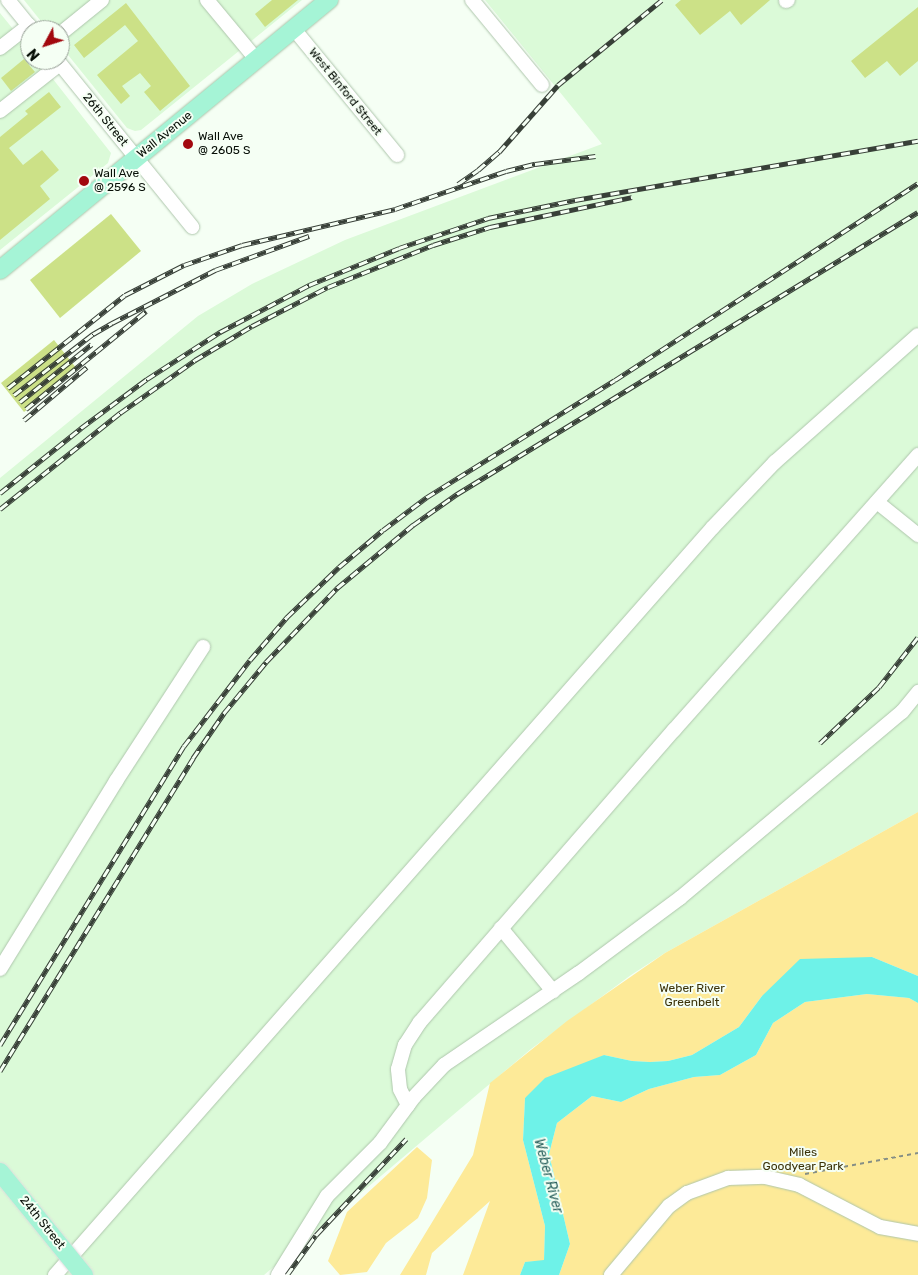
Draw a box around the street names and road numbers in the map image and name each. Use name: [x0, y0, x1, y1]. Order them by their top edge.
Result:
street label: West Binford Street: [305, 45, 385, 139]
street label: 26th Street: [79, 91, 131, 149]
street label: Wall Avenue: [135, 108, 195, 162]
street label: 24th Street: [16, 1194, 68, 1252]

